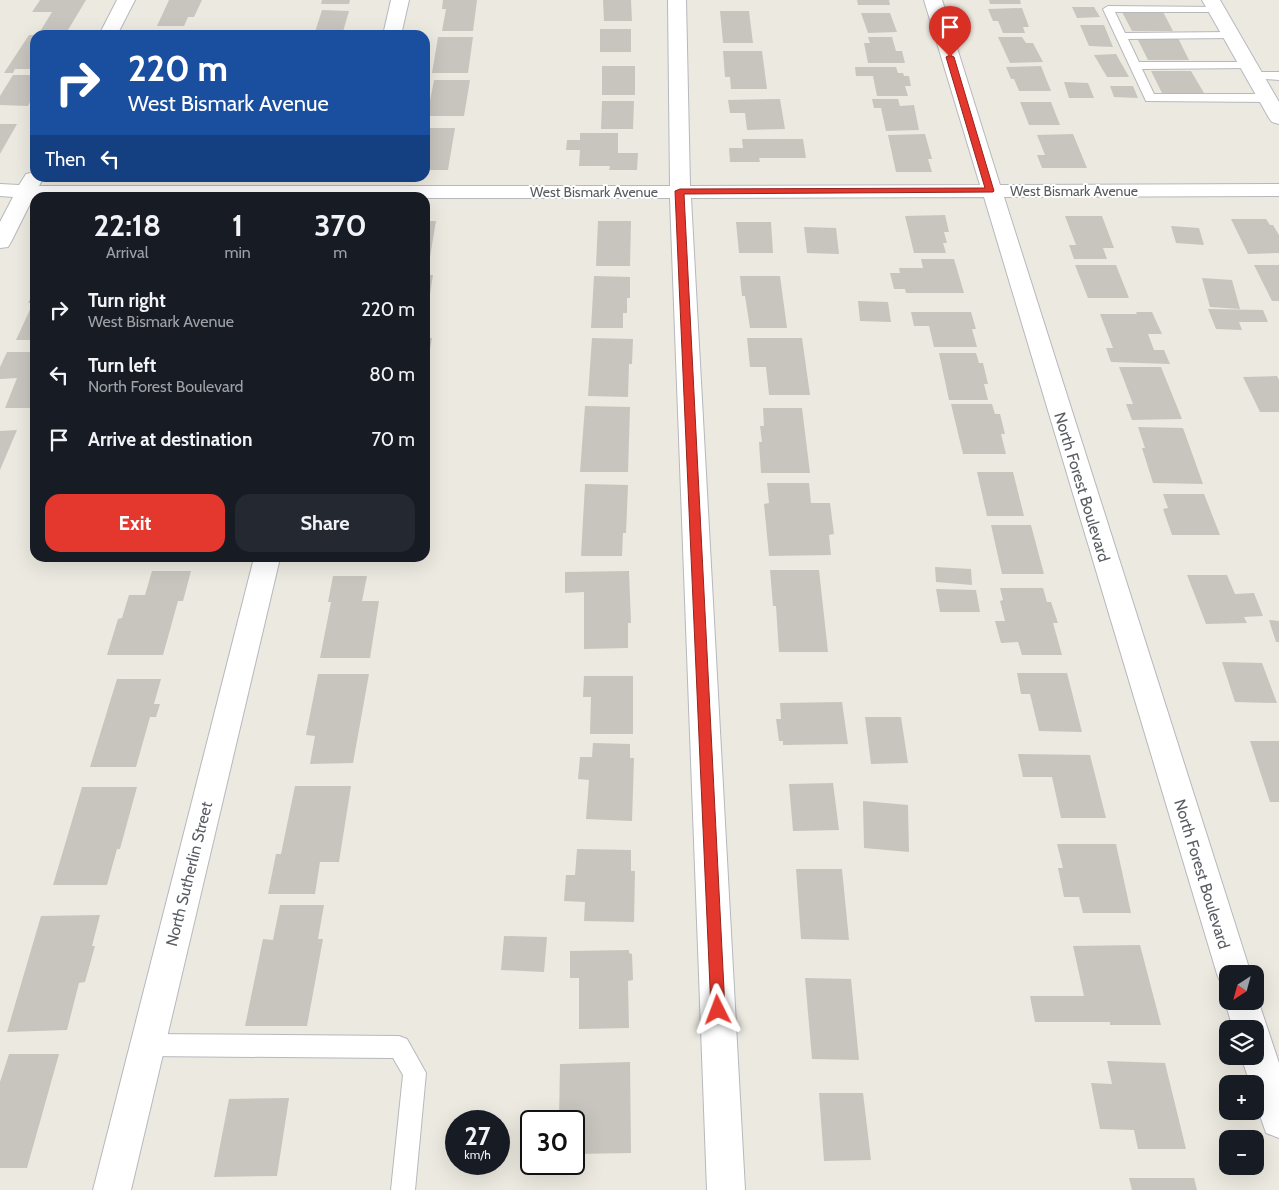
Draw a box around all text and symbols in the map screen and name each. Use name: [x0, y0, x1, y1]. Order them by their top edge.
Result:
pin: [929, 6, 971, 57]
icon: arrive: [936, 13, 964, 41]
text: 220 m: [128, 47, 228, 90]
icon: right: [45, 50, 110, 115]
text: West Bismark Avenue: [128, 90, 329, 117]
icon: left: [96, 145, 124, 173]
text: Then: [45, 148, 86, 171]
street label: West Bismark Avenue: [1010, 182, 1138, 200]
street label: West Bismark Avenue: [530, 183, 658, 201]
text: 22:18: [93, 207, 161, 244]
text: 1: [232, 207, 243, 244]
text: 370: [314, 207, 367, 244]
text: Arrival: [106, 243, 149, 262]
text: min: [224, 243, 251, 262]
text: m: [333, 243, 347, 262]
text: Turn right: [88, 289, 166, 312]
icon: right: [45, 296, 73, 324]
text: 220 m: [361, 298, 415, 321]
text: West Bismark Avenue: [88, 312, 234, 331]
text: Turn left: [88, 354, 156, 377]
icon: left: [45, 361, 73, 389]
text: 80 m: [369, 363, 415, 386]
text: North Forest Boulevard: [88, 377, 243, 396]
street label: North Forest Boulevard: [1050, 410, 1114, 564]
icon: arrive: [45, 426, 73, 454]
text: Arrive at destination: [88, 428, 252, 451]
text: 70 m: [371, 428, 415, 451]
button: Exit: [45, 494, 225, 552]
button: Share: [235, 494, 415, 552]
street label: North Forest Boulevard: [1170, 797, 1234, 951]
street label: North Sutherlin Street: [162, 799, 216, 948]
north arrow: [1219, 965, 1264, 1010]
map controls: [1219, 965, 1264, 1175]
position arrow: [691, 983, 743, 1035]
button: layers: [1219, 1020, 1264, 1065]
button: +: [1219, 1075, 1264, 1120]
speed limit sign: 30: [520, 1110, 585, 1175]
text: 27: [465, 1121, 490, 1151]
button: −: [1219, 1130, 1264, 1175]
text: km/h: [464, 1147, 491, 1162]

